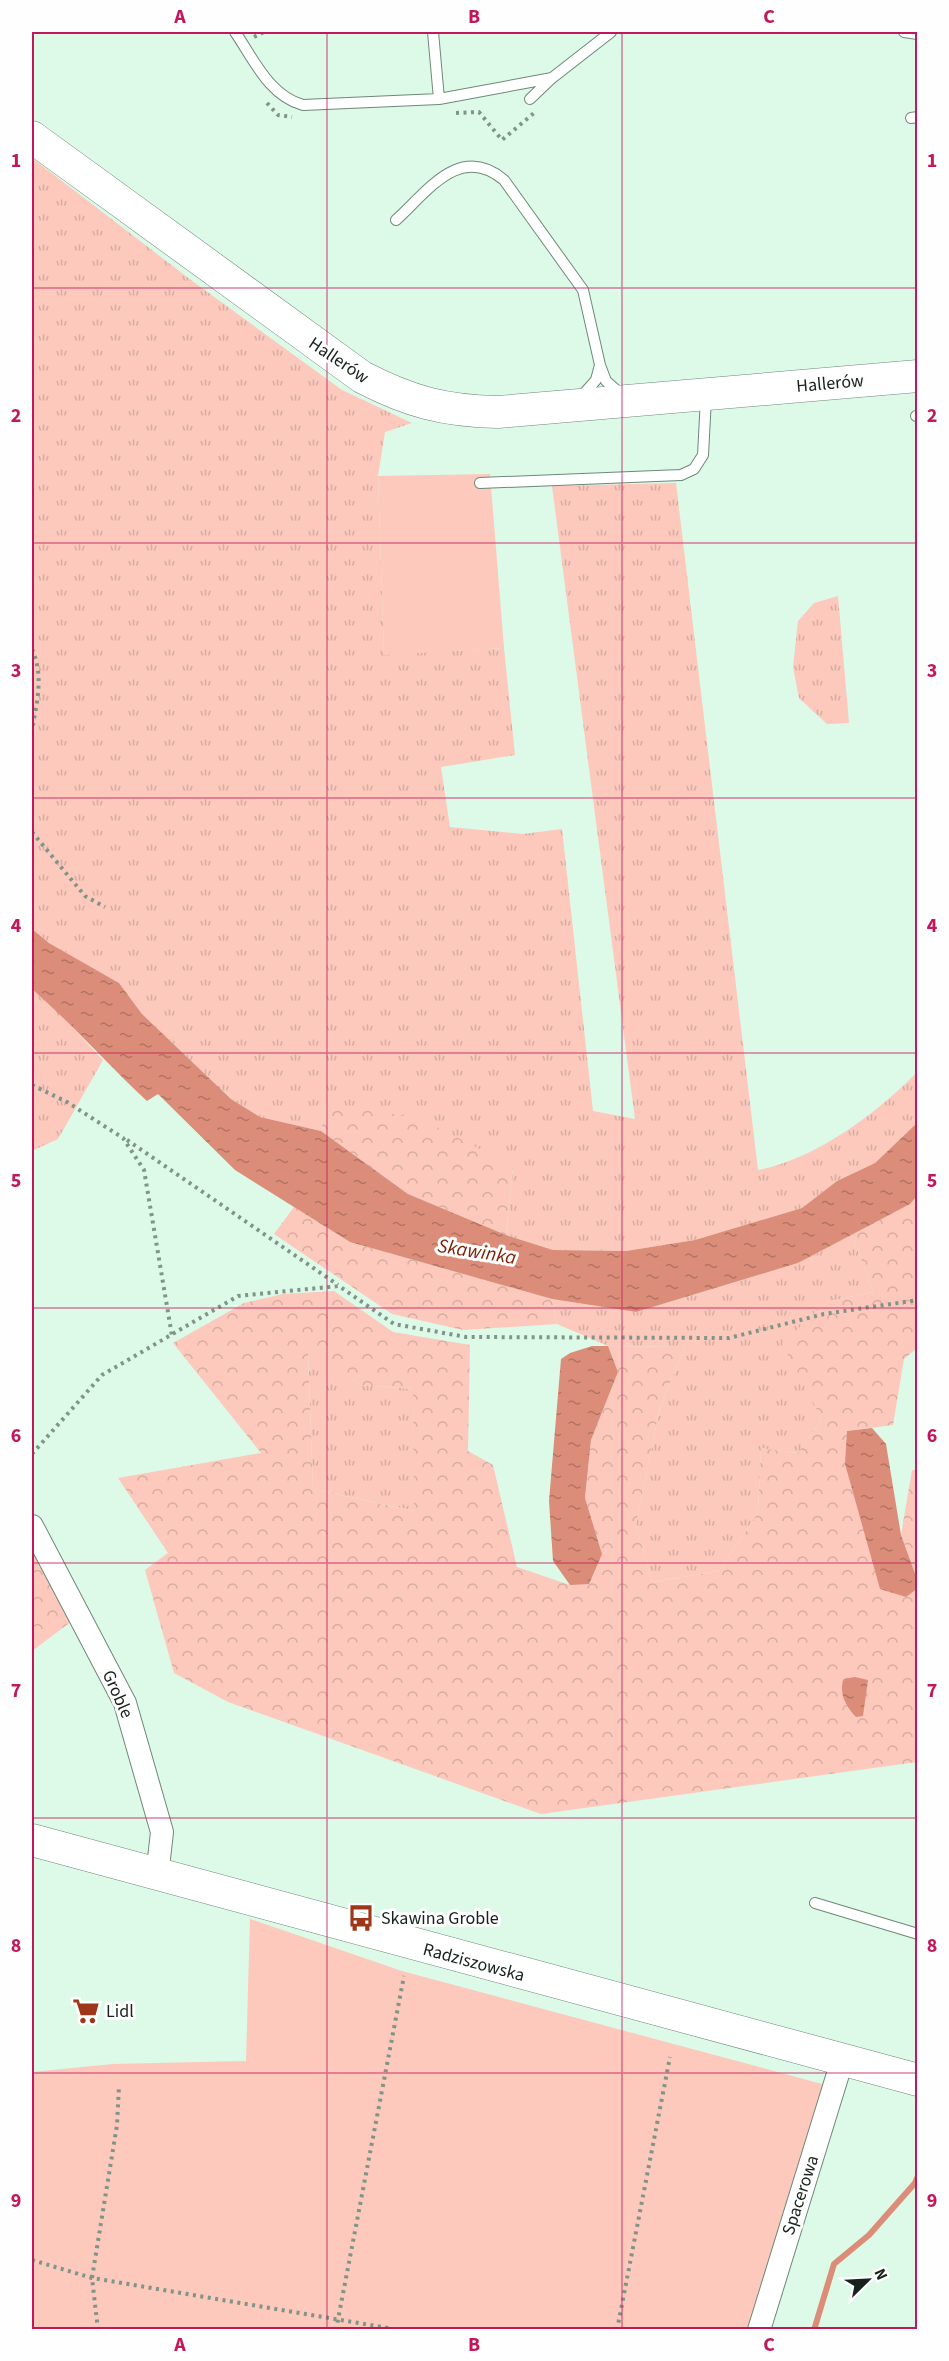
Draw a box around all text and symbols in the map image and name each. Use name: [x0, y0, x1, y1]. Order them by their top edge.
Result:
text: A: [173, 3, 186, 31]
text: B: [468, 3, 480, 31]
text: C: [763, 3, 775, 31]
text: 1: [11, 147, 21, 175]
text: 1: [927, 147, 937, 175]
street label: Hallerów: [304, 331, 374, 390]
street label: Hallerów: [795, 368, 865, 399]
text: 2: [11, 402, 21, 430]
text: 2: [927, 402, 937, 430]
text: 3: [11, 657, 21, 685]
text: 3: [927, 657, 937, 685]
text: 4: [11, 912, 22, 940]
text: 4: [927, 912, 938, 940]
text: 5: [11, 1167, 21, 1195]
text: 5: [927, 1167, 937, 1195]
water label: Skawinka: [435, 1232, 518, 1272]
text: 6: [11, 1422, 21, 1450]
text: 6: [927, 1422, 937, 1450]
street label: Groble: [96, 1666, 139, 1722]
text: 7: [11, 1677, 21, 1705]
text: 7: [927, 1677, 937, 1705]
bus stop icon: Skawina Groble: [346, 1903, 376, 1933]
place label: Skawina Groble: [381, 1906, 499, 1931]
text: 8: [11, 1932, 21, 1960]
text: 8: [927, 1932, 937, 1960]
street label: Radziszowska: [420, 1937, 527, 1988]
supermarket icon: Lidl: [71, 1996, 101, 2026]
place label: Lidl: [106, 1999, 134, 2024]
street label: Spacerowa: [776, 2152, 825, 2238]
text: 9: [11, 2187, 21, 2215]
text: 9: [927, 2187, 937, 2215]
north arrow: [838, 2250, 898, 2310]
text: N: [869, 2265, 893, 2284]
text: A: [173, 2331, 186, 2359]
text: B: [468, 2331, 480, 2359]
text: C: [763, 2331, 775, 2359]

